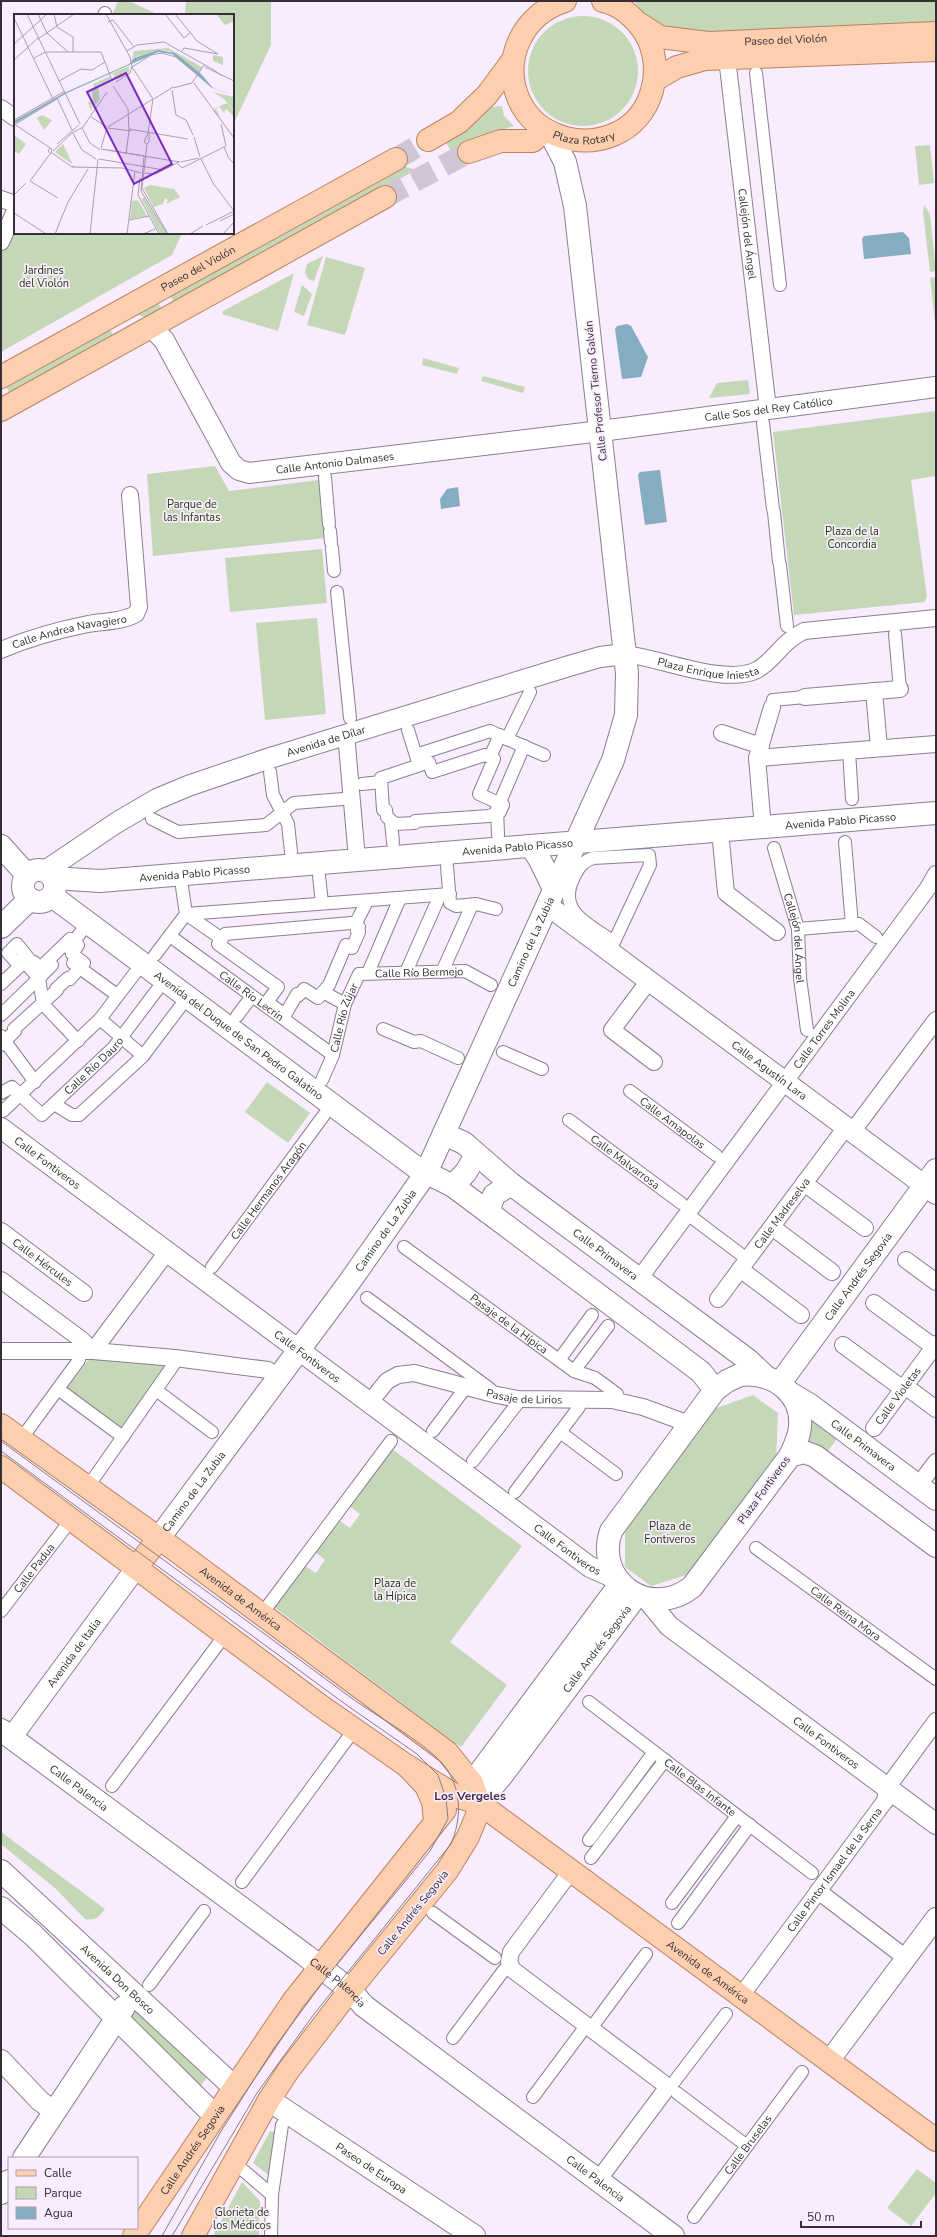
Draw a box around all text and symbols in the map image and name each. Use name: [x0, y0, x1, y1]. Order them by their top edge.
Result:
inset map: [14, 14, 234, 234]
street label: Paseo del Violón: [744, 30, 827, 49]
street label: Plaza Rotary: [551, 127, 618, 148]
street label: Callejón del Ángel: [735, 188, 760, 281]
street label: Paseo del Violón: [158, 242, 238, 295]
park label: Jardines del Violón: [19, 263, 69, 291]
street label: Calle Profesor Tierno Galván: [581, 320, 611, 462]
street label: Calle Sos del Rey Católico: [704, 393, 834, 425]
street label: Calle Antonio Dalmases: [275, 448, 395, 477]
park label: Parque de las Infantas: [164, 497, 220, 525]
park label: Plaza de la Concordia: [825, 524, 879, 552]
street label: Calle Andrea Navagiero: [10, 611, 128, 652]
street label: Plaza Enrique Iniesta: [656, 654, 762, 682]
street label: Avenida de Dílar: [284, 722, 367, 760]
street label: Avenida Pablo Picasso: [784, 809, 897, 833]
street label: Avenida Pablo Picasso: [461, 835, 574, 859]
street label: Avenida Pablo Picasso: [138, 861, 251, 885]
street label: Callejón del Ángel: [780, 891, 808, 985]
street label: Camino de La Zubia: [504, 894, 558, 989]
street label: Calle Río Bermejo: [375, 964, 464, 981]
street label: Avenida del Duque de San Pedro Galatino: [151, 967, 326, 1103]
street label: Calle Río Lecrín: [216, 967, 287, 1024]
street label: Calle Río Zújar: [326, 981, 361, 1054]
street label: Calle Torres Molina: [789, 986, 858, 1072]
street label: Calle Río Dauro: [61, 1034, 127, 1098]
street label: Calle Agustín Lara: [728, 1037, 811, 1103]
street label: Calle Amapolas: [637, 1093, 708, 1152]
street label: Calle Malvarrosa: [587, 1131, 663, 1193]
street label: Calle Fontiveros: [11, 1133, 84, 1192]
street label: Calle Hermanos Aragón: [227, 1138, 310, 1243]
street label: Calle Madreselva: [750, 1174, 813, 1252]
street label: Camino de La Zubia: [351, 1186, 420, 1275]
street label: Calle Primavera: [570, 1225, 641, 1284]
street label: Calle Andrés Segovia: [821, 1229, 895, 1324]
street label: Calle Hércules: [9, 1235, 76, 1290]
street label: Pasaje de la Hípica: [467, 1290, 551, 1357]
street label: Calle Fontiveros: [271, 1326, 344, 1386]
street label: Calle Violetas: [871, 1364, 924, 1428]
street label: Pasaje de Lirios: [485, 1385, 562, 1407]
street label: Calle Primavera: [828, 1416, 899, 1474]
street label: Camino de La Zubia: [159, 1448, 229, 1535]
street label: Plaza Fontiveros: [734, 1453, 794, 1527]
park label: Plaza de Fontiveros: [644, 1519, 696, 1547]
street label: Calle Fontiveros: [531, 1520, 603, 1578]
street label: Calle Padua: [10, 1540, 58, 1596]
street label: Avenida de América: [197, 1563, 285, 1634]
park label: Plaza de la Hípica: [374, 1576, 417, 1604]
street label: Calle Reina Mora: [807, 1583, 884, 1644]
street label: Calle Andrés Segovia: [559, 1602, 635, 1696]
street label: Avenida de Italia: [43, 1615, 104, 1690]
street label: Calle Fontiveros: [790, 1713, 863, 1772]
street label: Calle Blas Infante: [661, 1755, 739, 1820]
street label: Calle Palencia: [47, 1761, 112, 1815]
district label: Los Vergeles: [434, 1788, 506, 1804]
street label: Calle Pintor Ismael de la Serna: [783, 1804, 885, 1935]
street label: Calle Andrés Segovia: [374, 1867, 452, 1959]
street label: Avenida de América: [664, 1936, 752, 2007]
street label: Avenida Don Bosco: [77, 1941, 158, 2017]
street label: Calle Palencia: [307, 1954, 369, 2011]
street label: Calle Andrés Segovia: [156, 2102, 228, 2198]
street label: Calle Bruselas: [720, 2112, 775, 2178]
street label: Paseo de Europa: [333, 2139, 410, 2197]
street label: Calle Palencia: [563, 2151, 628, 2205]
legend: [8, 2157, 138, 2229]
text: Calle: [44, 2165, 72, 2181]
text: Parque: [44, 2185, 82, 2201]
scale bar: [801, 2203, 921, 2229]
text: Agua: [44, 2205, 73, 2221]
park label: Glorieta de los Médicos: [213, 2205, 271, 2233]
text: 50 m: [807, 2209, 835, 2225]

